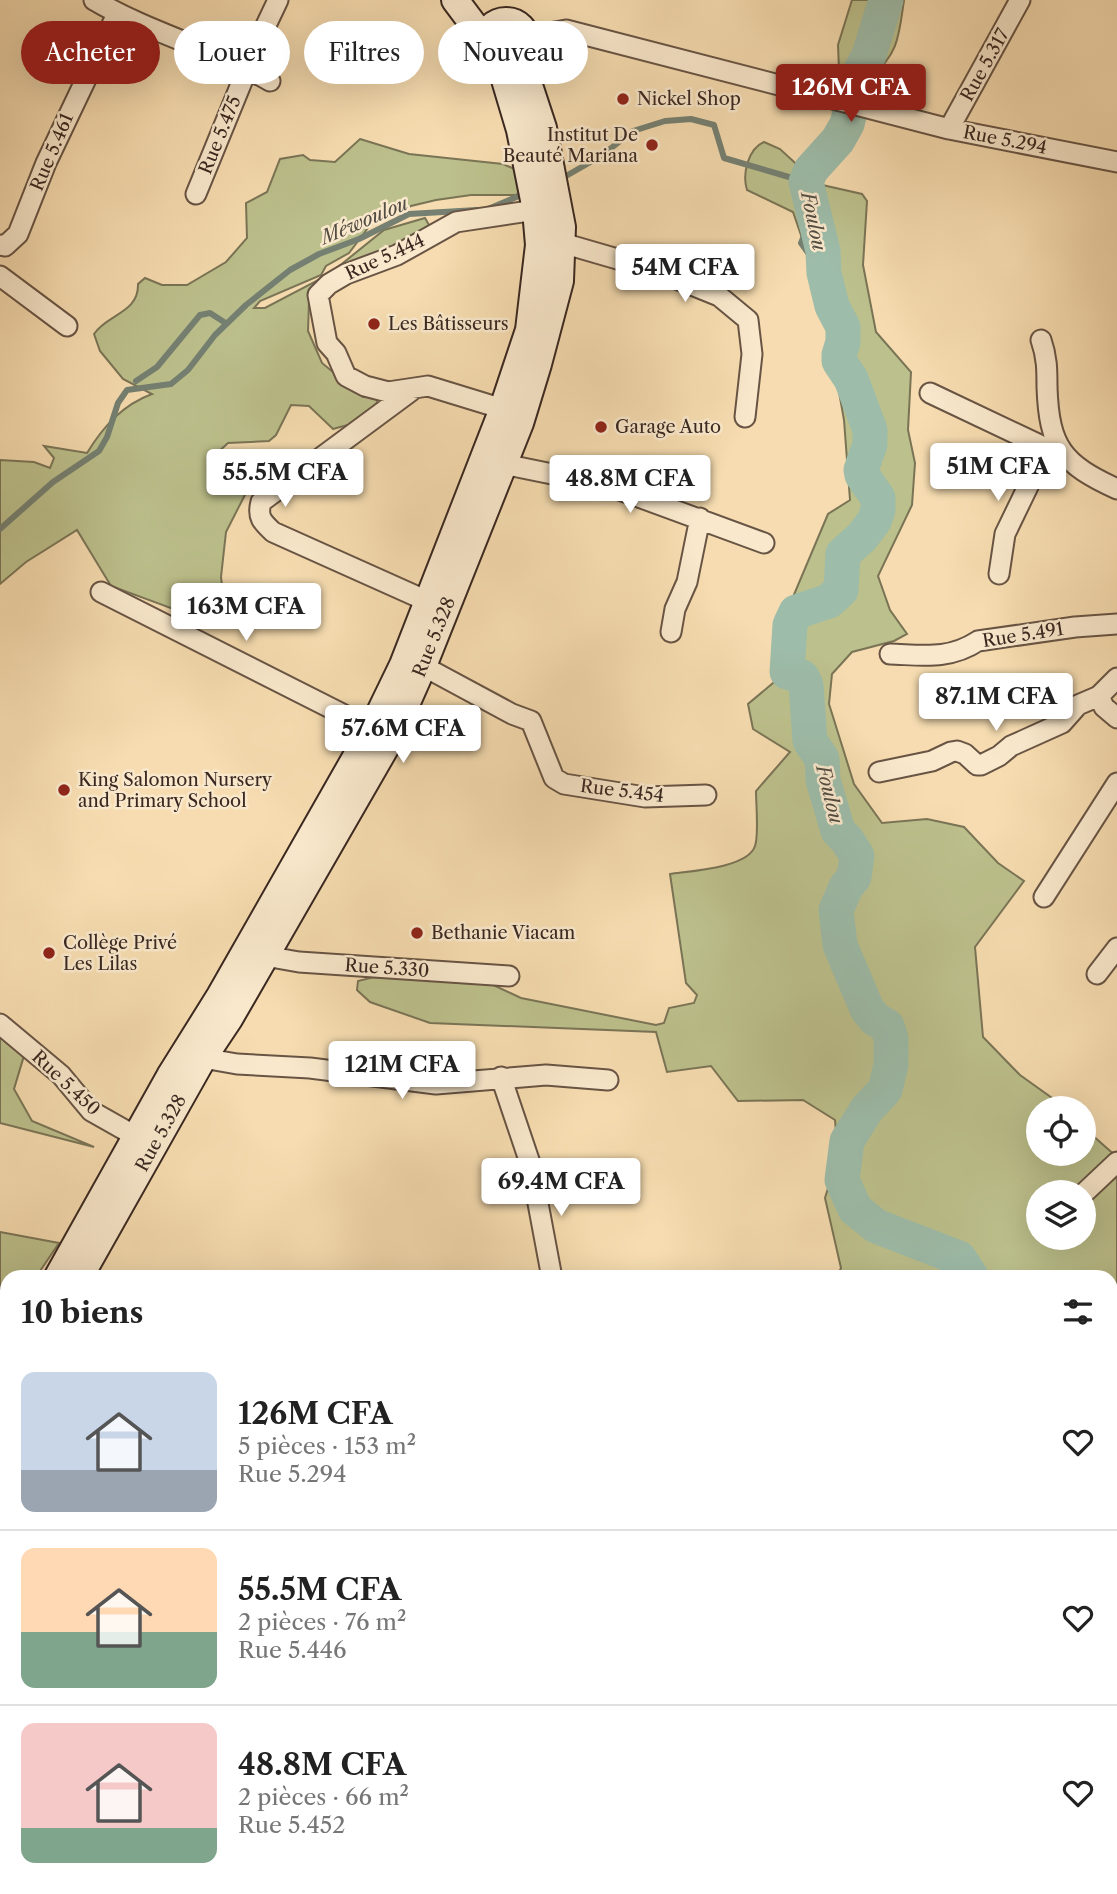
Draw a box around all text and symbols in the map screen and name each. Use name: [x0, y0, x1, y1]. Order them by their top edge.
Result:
chip: Acheter: [21, 21, 160, 84]
chip: Louer: [174, 21, 290, 84]
chip: Filtres: [304, 21, 424, 84]
chip: Nouveau: [438, 21, 588, 84]
street label: Rue 5.317: [956, 25, 1014, 105]
pin: 126M CFA: [779, 64, 923, 124]
text: 126M CFA: [792, 73, 910, 101]
place label: Nickel Shop: [637, 88, 741, 110]
marker: Nickel Shop: [615, 91, 631, 107]
street label: Rue 5.475: [194, 93, 246, 177]
street label: Rue 5.461: [26, 110, 78, 194]
street label: Rue 5.294: [961, 121, 1049, 159]
place label: Institut De Beauté Mariana: [503, 124, 639, 167]
marker: Institut De Beauté Mariana: [644, 137, 660, 153]
water label: Foulou: [796, 188, 831, 253]
water label: Méwoulou: [315, 191, 412, 250]
street label: Rue 5.444: [342, 229, 428, 285]
pin: 54M CFA: [620, 244, 750, 304]
text: 54M CFA: [631, 253, 739, 281]
place label: Les Bâtisseurs: [388, 313, 509, 335]
marker: Les Bâtisseurs: [366, 316, 382, 332]
place label: Garage Auto: [615, 416, 721, 438]
marker: Garage Auto: [593, 419, 609, 435]
pin: 51M CFA: [933, 444, 1063, 503]
pin: 55.5M CFA: [205, 449, 365, 509]
text: 51M CFA: [946, 452, 1050, 480]
pin: 48.8M CFA: [550, 456, 710, 515]
text: 55.5M CFA: [222, 458, 348, 486]
text: 48.8M CFA: [566, 464, 695, 492]
pin: 163M CFA: [174, 584, 318, 643]
text: 163M CFA: [187, 592, 305, 620]
street label: Rue 5.328: [408, 594, 460, 680]
street label: Rue 5.491: [981, 618, 1066, 652]
pin: 87.1M CFA: [916, 674, 1076, 733]
text: 87.1M CFA: [935, 682, 1057, 710]
pin: 57.6M CFA: [323, 706, 483, 765]
text: 57.6M CFA: [341, 714, 465, 742]
water label: Foulou: [811, 761, 848, 826]
place label: King Salomon Nursery and Primary School: [78, 769, 273, 812]
street label: Rue 5.454: [579, 775, 665, 807]
marker: King Salomon Nursery and Primary School: [56, 782, 72, 798]
place label: Bethanie Viacam: [431, 922, 576, 944]
marker: Bethanie Viacam: [409, 925, 425, 941]
place label: Collège Privé Les Lilas: [63, 932, 177, 975]
marker: Collège Privé Les Lilas: [41, 945, 57, 961]
street label: Rue 5.330: [344, 954, 430, 982]
pin: 121M CFA: [330, 1042, 474, 1101]
street label: Rue 5.450: [27, 1046, 105, 1120]
text: 121M CFA: [345, 1050, 459, 1078]
street label: Rue 5.328: [131, 1091, 191, 1175]
map controls: [1026, 1096, 1096, 1250]
button: locate: [1026, 1096, 1096, 1166]
pin: 69.4M CFA: [481, 1158, 641, 1218]
text: 69.4M CFA: [497, 1167, 625, 1195]
button: layers: [1026, 1180, 1096, 1250]
icon: filters: [1059, 1293, 1097, 1331]
text: 10 biens: [21, 1294, 144, 1331]
text: 126M CFA: [238, 1395, 392, 1432]
icon: home: [77, 1400, 161, 1484]
icon: heart: [1059, 1423, 1097, 1461]
text: 5 pièces · 153 m²: [238, 1432, 416, 1460]
text: Rue 5.294: [238, 1460, 347, 1488]
text: 55.5M CFA: [238, 1571, 401, 1608]
icon: home: [77, 1576, 161, 1660]
icon: heart: [1059, 1599, 1097, 1637]
text: 2 pièces · 76 m²: [238, 1608, 406, 1636]
text: Rue 5.446: [238, 1636, 347, 1664]
text: 48.8M CFA: [238, 1746, 406, 1783]
icon: home: [77, 1751, 161, 1835]
icon: heart: [1059, 1774, 1097, 1812]
text: 2 pièces · 66 m²: [238, 1783, 409, 1811]
text: Rue 5.452: [238, 1811, 346, 1839]

